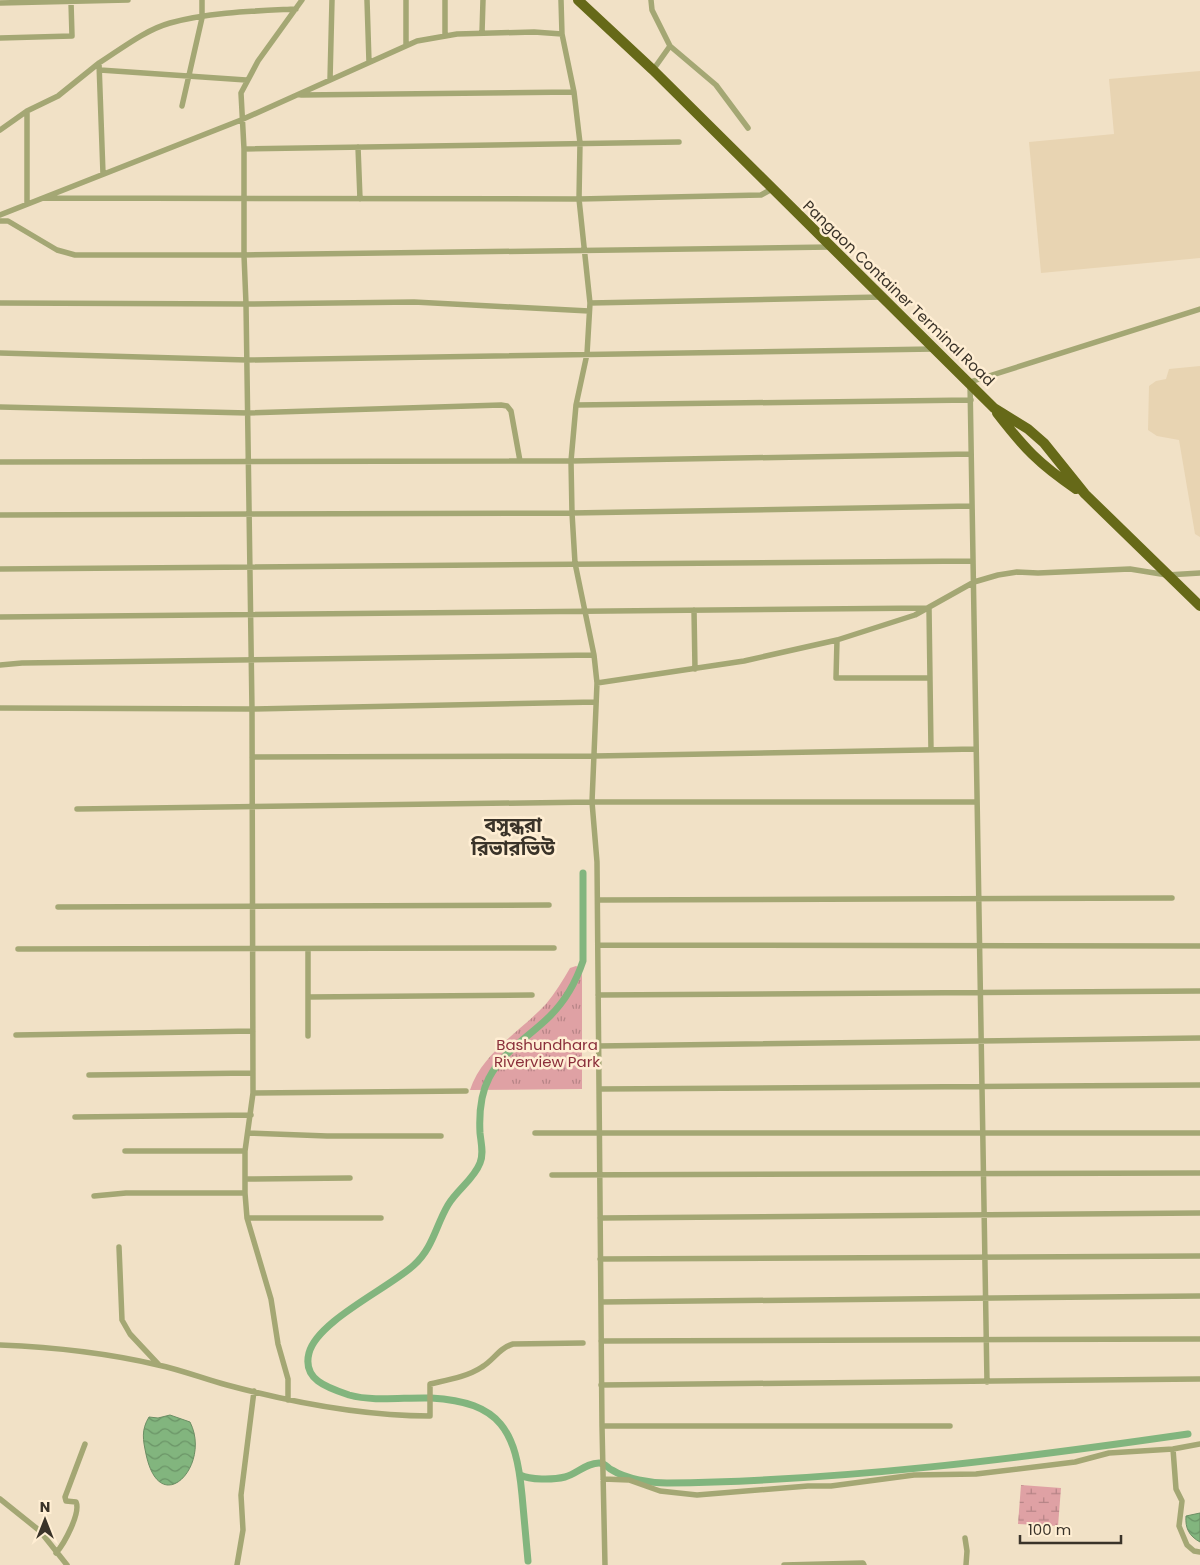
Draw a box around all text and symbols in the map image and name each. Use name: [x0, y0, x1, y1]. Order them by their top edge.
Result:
street label: Pangaon Container Terminal Road: [799, 195, 999, 391]
district label: বসুন্ধরা রিভারভিউ: [470, 811, 555, 862]
park label: Bashundhara Riverview Park: [494, 1034, 600, 1072]
north arrow: [20, 1495, 70, 1545]
text: N: [40, 1497, 50, 1517]
scale bar: [1020, 1512, 1121, 1544]
text: 100 m: [1028, 1519, 1071, 1540]

